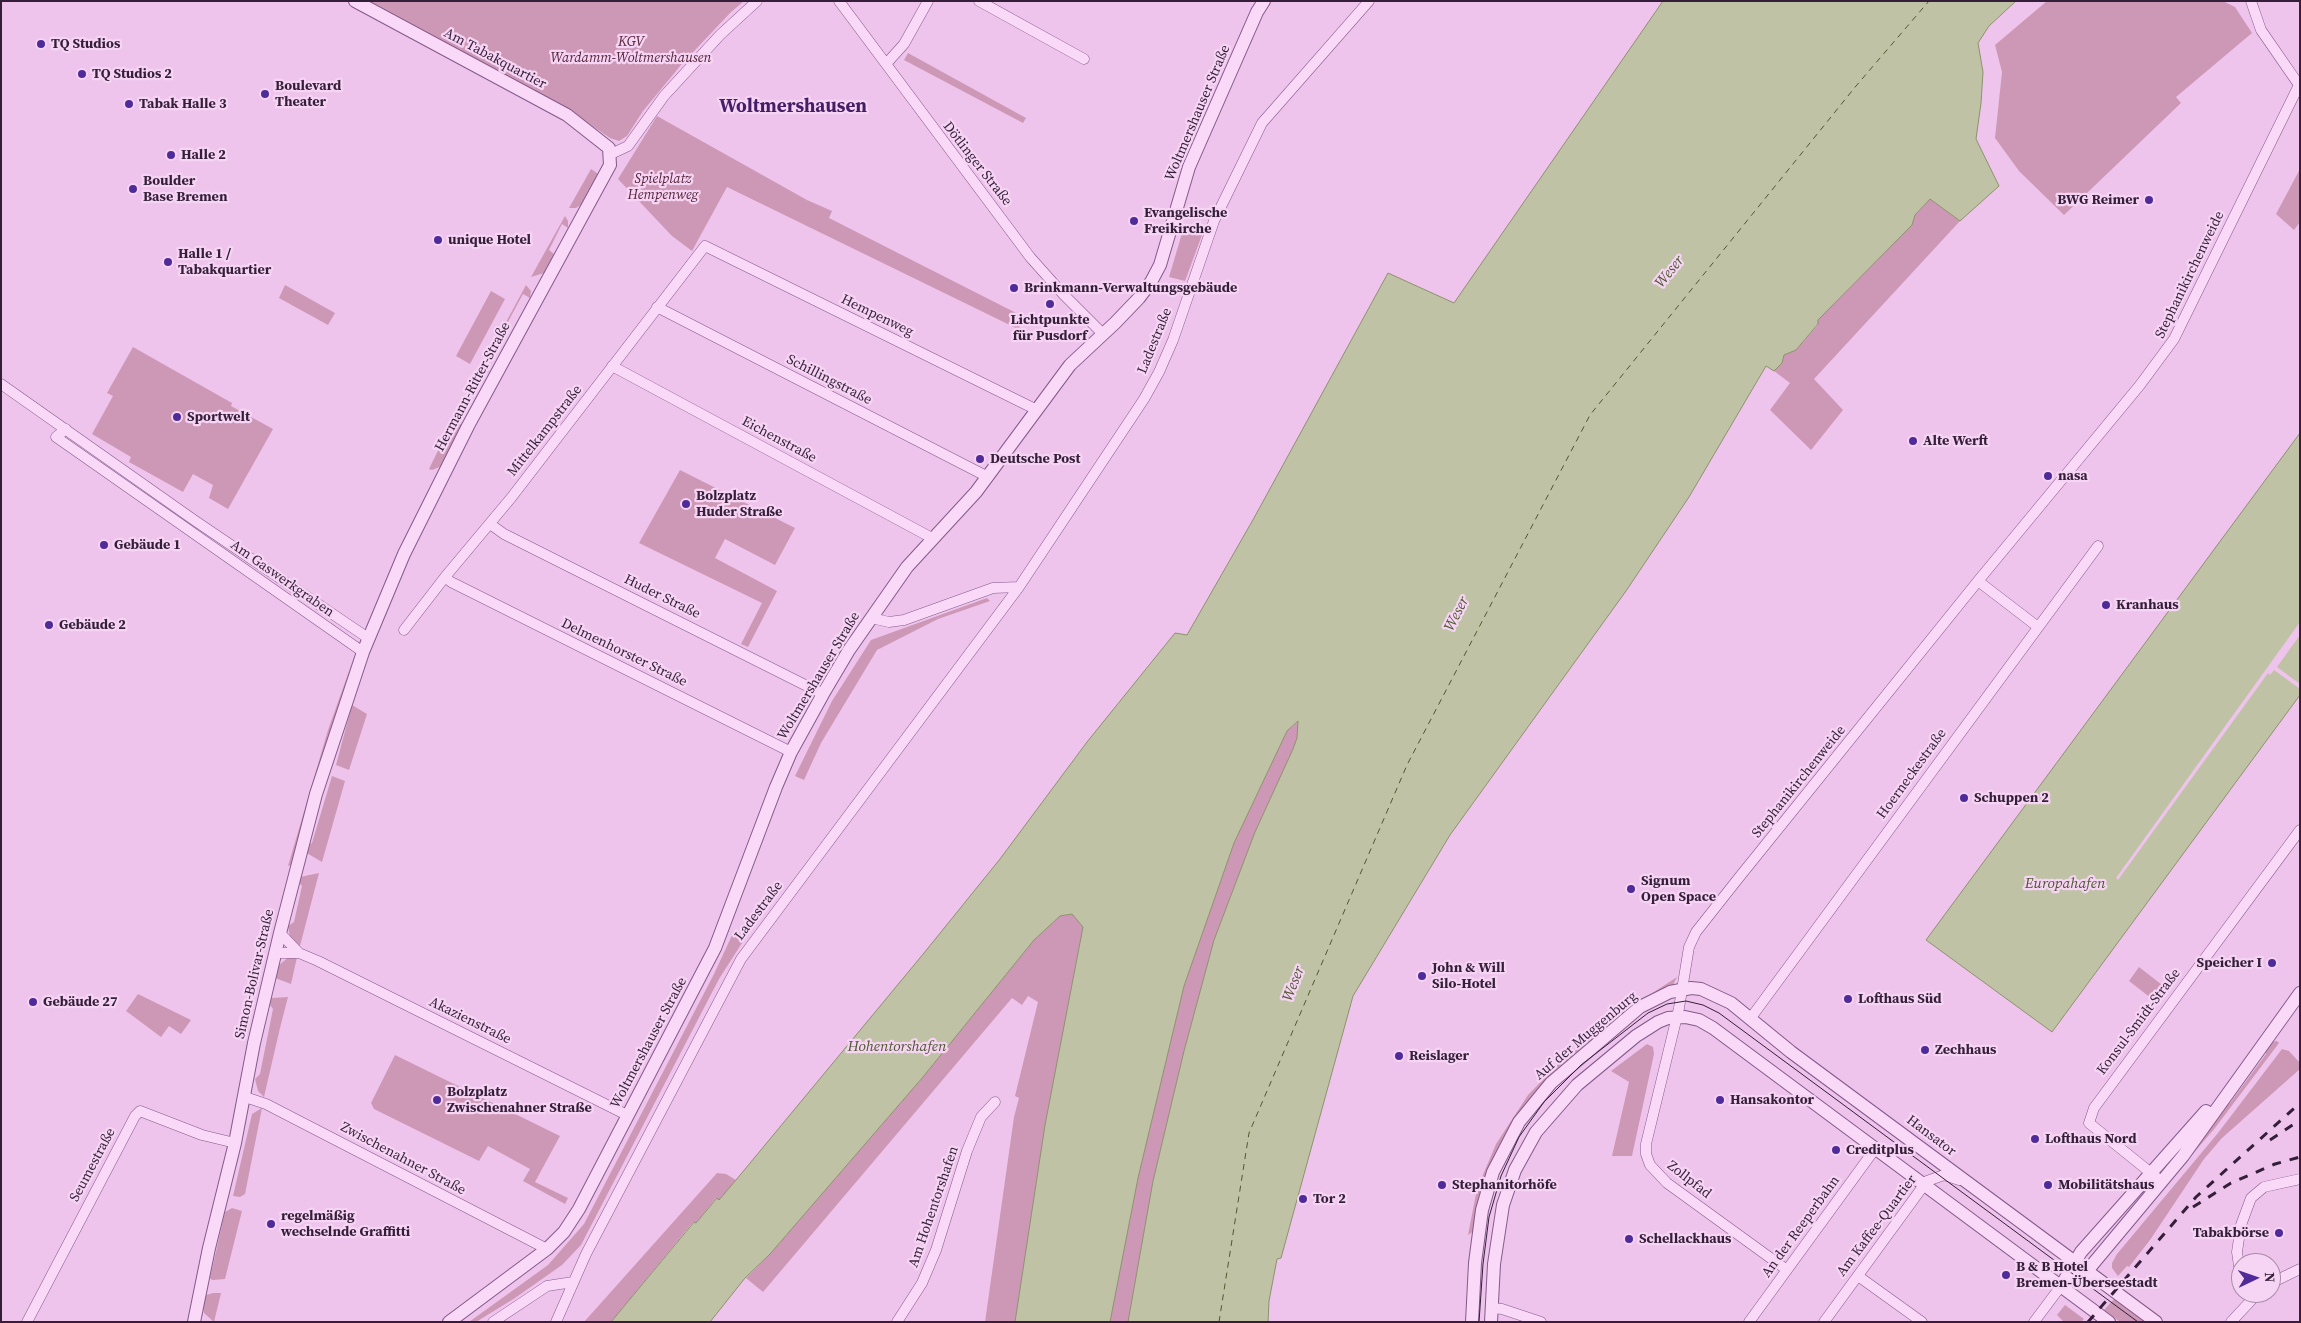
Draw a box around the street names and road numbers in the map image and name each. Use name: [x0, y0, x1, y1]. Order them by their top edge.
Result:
street label: Am Tabakquartier: [441, 25, 549, 93]
street label: Woltmershauser Straße: [1162, 42, 1234, 184]
street label: Dötlinger Straße: [939, 119, 1015, 209]
street label: Stephanikirchenweide: [2152, 209, 2228, 341]
street label: Hempenweg: [838, 291, 916, 341]
street label: Ladestraße: [1134, 306, 1176, 376]
street label: Hermann-Ritter-Straße: [432, 319, 514, 455]
street label: Schillingstraße: [783, 351, 875, 409]
street label: Mittelkampstraße: [504, 382, 586, 480]
street label: Eichenstraße: [739, 413, 819, 467]
street label: Am Gaswerkgraben: [227, 537, 337, 621]
street label: Huder Straße: [621, 571, 703, 623]
street label: Woltmershauser Straße: [774, 609, 864, 743]
street label: Delmenhorster Straße: [558, 615, 690, 691]
street label: Stephanikirchenweide: [1749, 723, 1849, 841]
street label: Hoerneckestraße: [1874, 726, 1950, 822]
street label: Ladestraße: [731, 878, 787, 944]
street label: Simon-Bolivar-Straße: [232, 907, 278, 1041]
street label: Konsul-Smidt-Straße: [2094, 966, 2184, 1078]
street label: Woltmershauser Straße: [607, 975, 691, 1111]
street label: Auf der Muggenburg: [1531, 988, 1641, 1084]
street label: Akazienstraße: [426, 994, 514, 1048]
street label: Hansator: [1903, 1112, 1959, 1160]
street label: Zwischenahner Straße: [338, 1119, 468, 1199]
street label: Seumestraße: [67, 1125, 119, 1205]
street label: Am Hohentorshafen: [905, 1144, 963, 1270]
street label: Zollpfad: [1664, 1158, 1714, 1202]
street label: Am Kaffee-Quartier: [1833, 1172, 1921, 1280]
street label: An der Reeperbahn: [1758, 1173, 1844, 1281]

